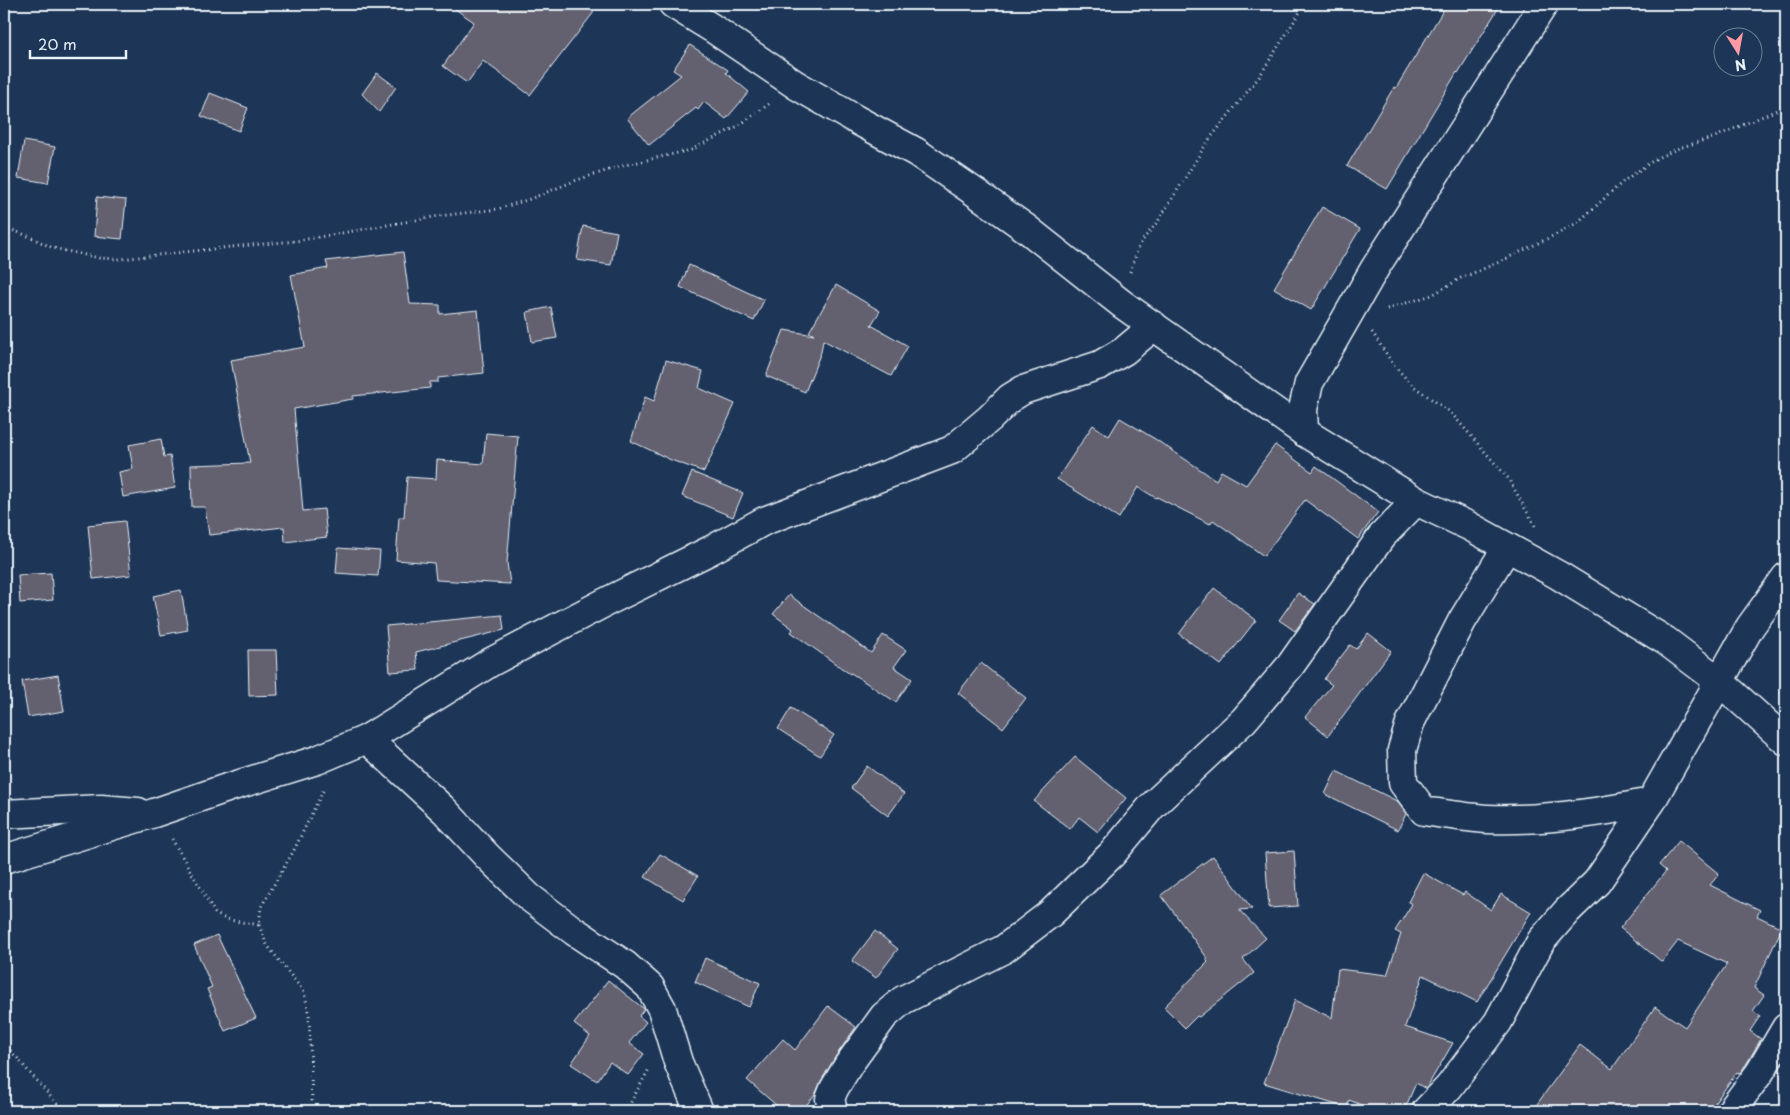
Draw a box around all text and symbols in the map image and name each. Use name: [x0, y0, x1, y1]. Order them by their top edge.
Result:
scale bar: [30, 28, 126, 60]
north arrow: [1712, 28, 1762, 78]
text: 20 m: [38, 32, 77, 55]
text: N: [1733, 54, 1748, 77]

